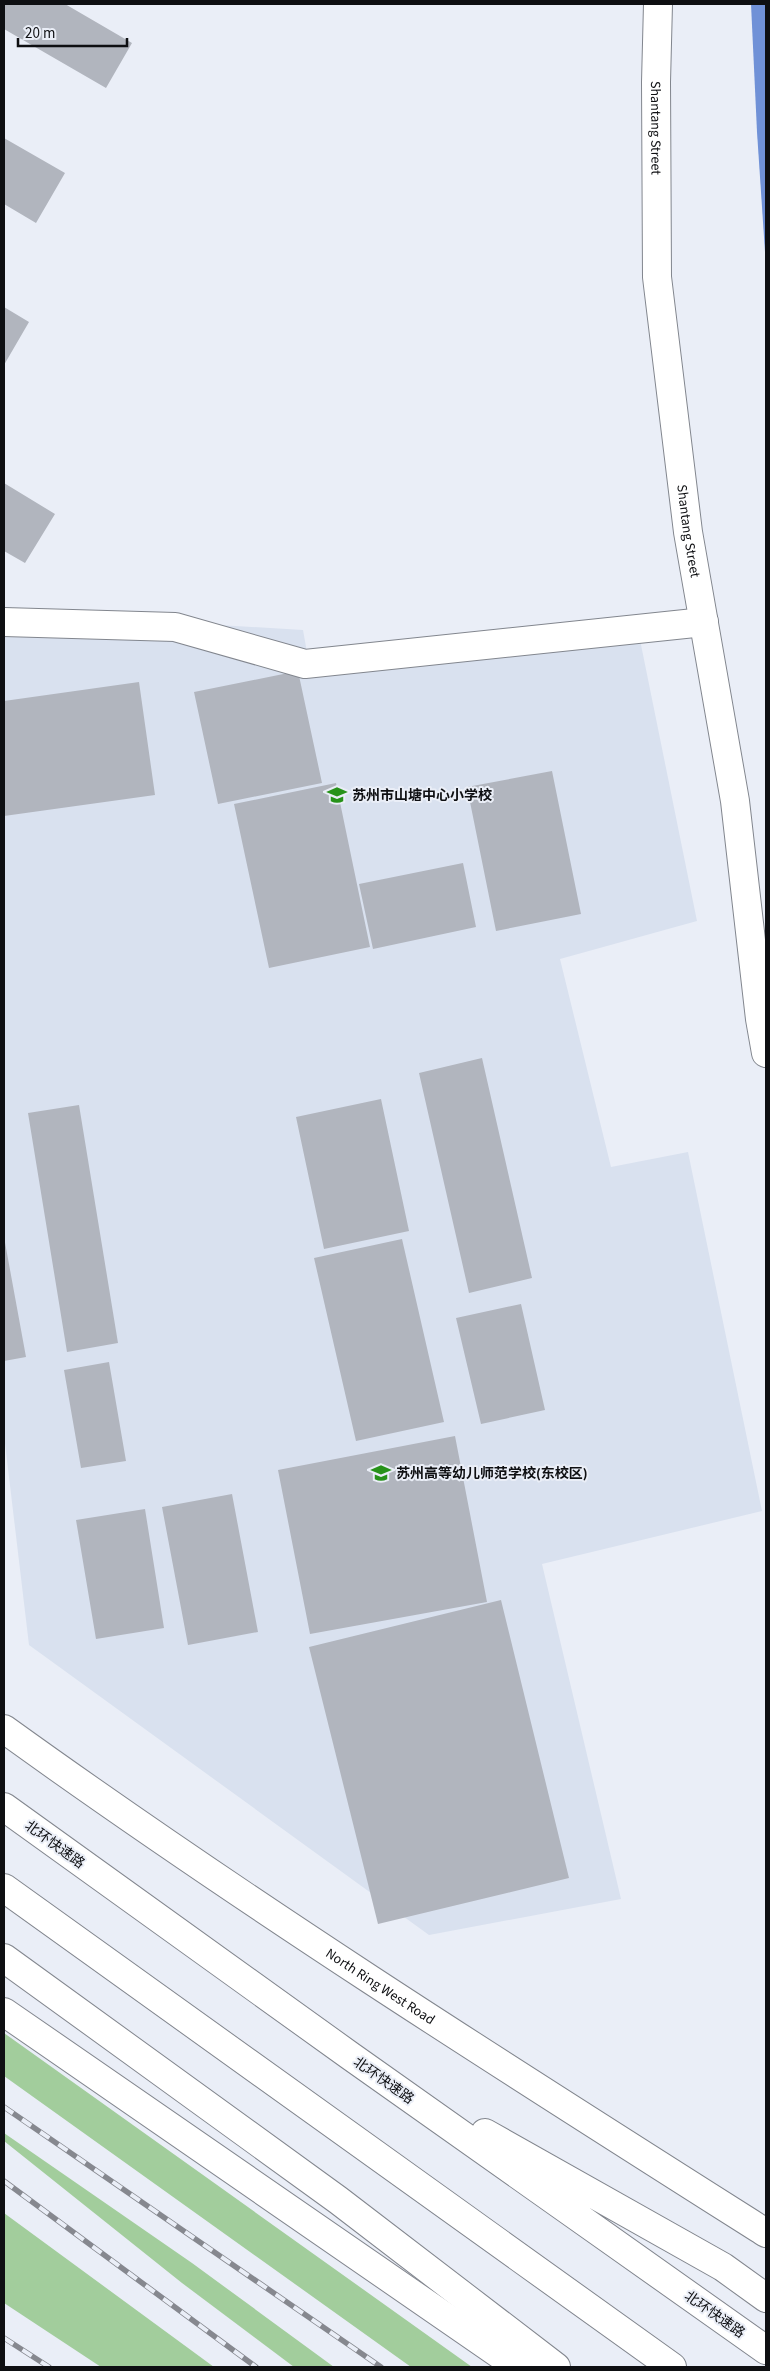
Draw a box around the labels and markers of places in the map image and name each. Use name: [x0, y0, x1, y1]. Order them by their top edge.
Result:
school or university icon: 苏州市山塘中心小学校: [326, 784, 348, 806]
place label: 苏州市山塘中心小学校: [352, 786, 492, 806]
school or university icon: 苏州高等幼儿师范学校(东校区): [370, 1462, 392, 1484]
place label: 苏州高等幼儿师范学校(东校区): [396, 1464, 588, 1484]

